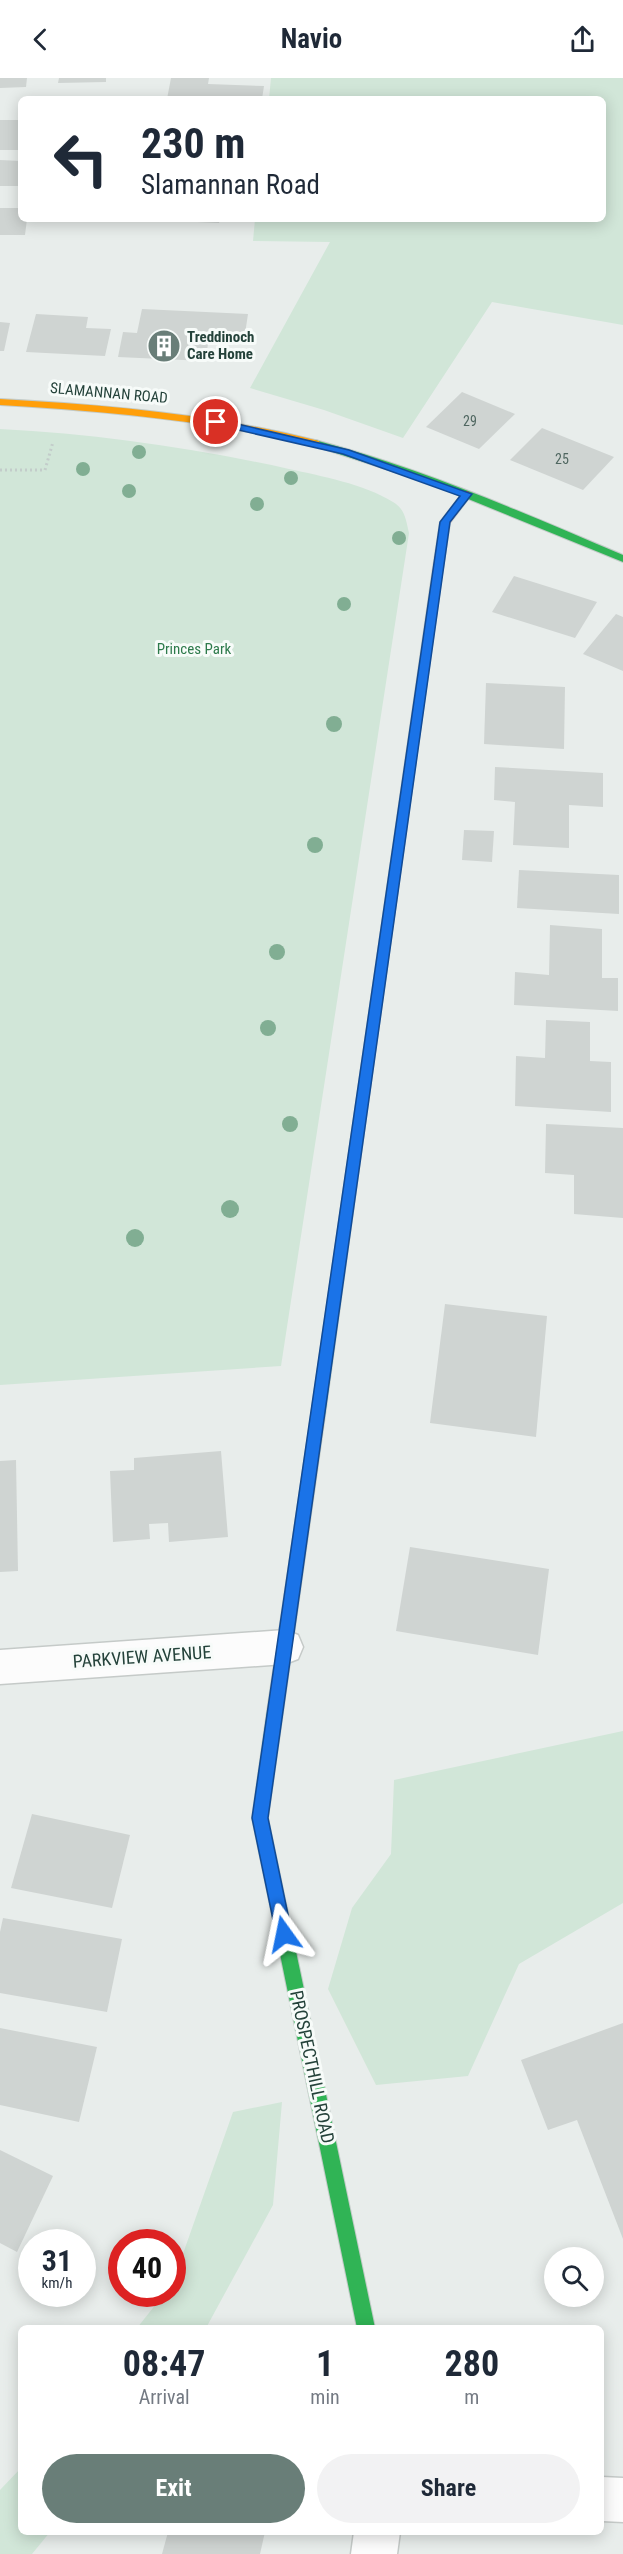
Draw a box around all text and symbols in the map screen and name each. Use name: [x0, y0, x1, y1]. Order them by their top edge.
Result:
icon: back: [24, 23, 57, 56]
text: Navio: [281, 23, 342, 55]
icon: share: [566, 23, 599, 56]
text: 230 m: [141, 119, 246, 168]
icon: left: [42, 120, 120, 198]
text: Slamannan Road: [141, 169, 320, 201]
building icon: Treddinoch Care Home: [146, 328, 182, 364]
place label: Treddinoch Care Home: [187, 328, 254, 363]
street label: SLAMANNAN ROAD: [49, 379, 169, 407]
pin: [190, 396, 241, 447]
icon: arrive: [199, 405, 232, 438]
house number: 29: [463, 413, 477, 429]
house number: 25: [555, 451, 569, 467]
park label: Princes Park: [157, 640, 232, 658]
street label: PARKVIEW AVENUE: [72, 1641, 212, 1672]
position arrow: [252, 1902, 316, 1966]
street label: PROSPECTHILL ROAD: [286, 1989, 339, 2145]
speed limit sign: 40: [108, 2229, 186, 2307]
text: 31: [42, 2243, 72, 2278]
map controls: [544, 2247, 604, 2307]
button: search: [544, 2247, 604, 2307]
text: km/h: [42, 2274, 72, 2292]
text: 08:47: [123, 2343, 205, 2385]
text: 1: [316, 2343, 334, 2385]
text: 280: [445, 2343, 499, 2385]
text: Arrival: [139, 2385, 190, 2409]
text: min: [310, 2385, 340, 2409]
text: m: [464, 2385, 479, 2409]
button: Exit: [42, 2454, 305, 2523]
button: Share: [317, 2454, 580, 2523]

